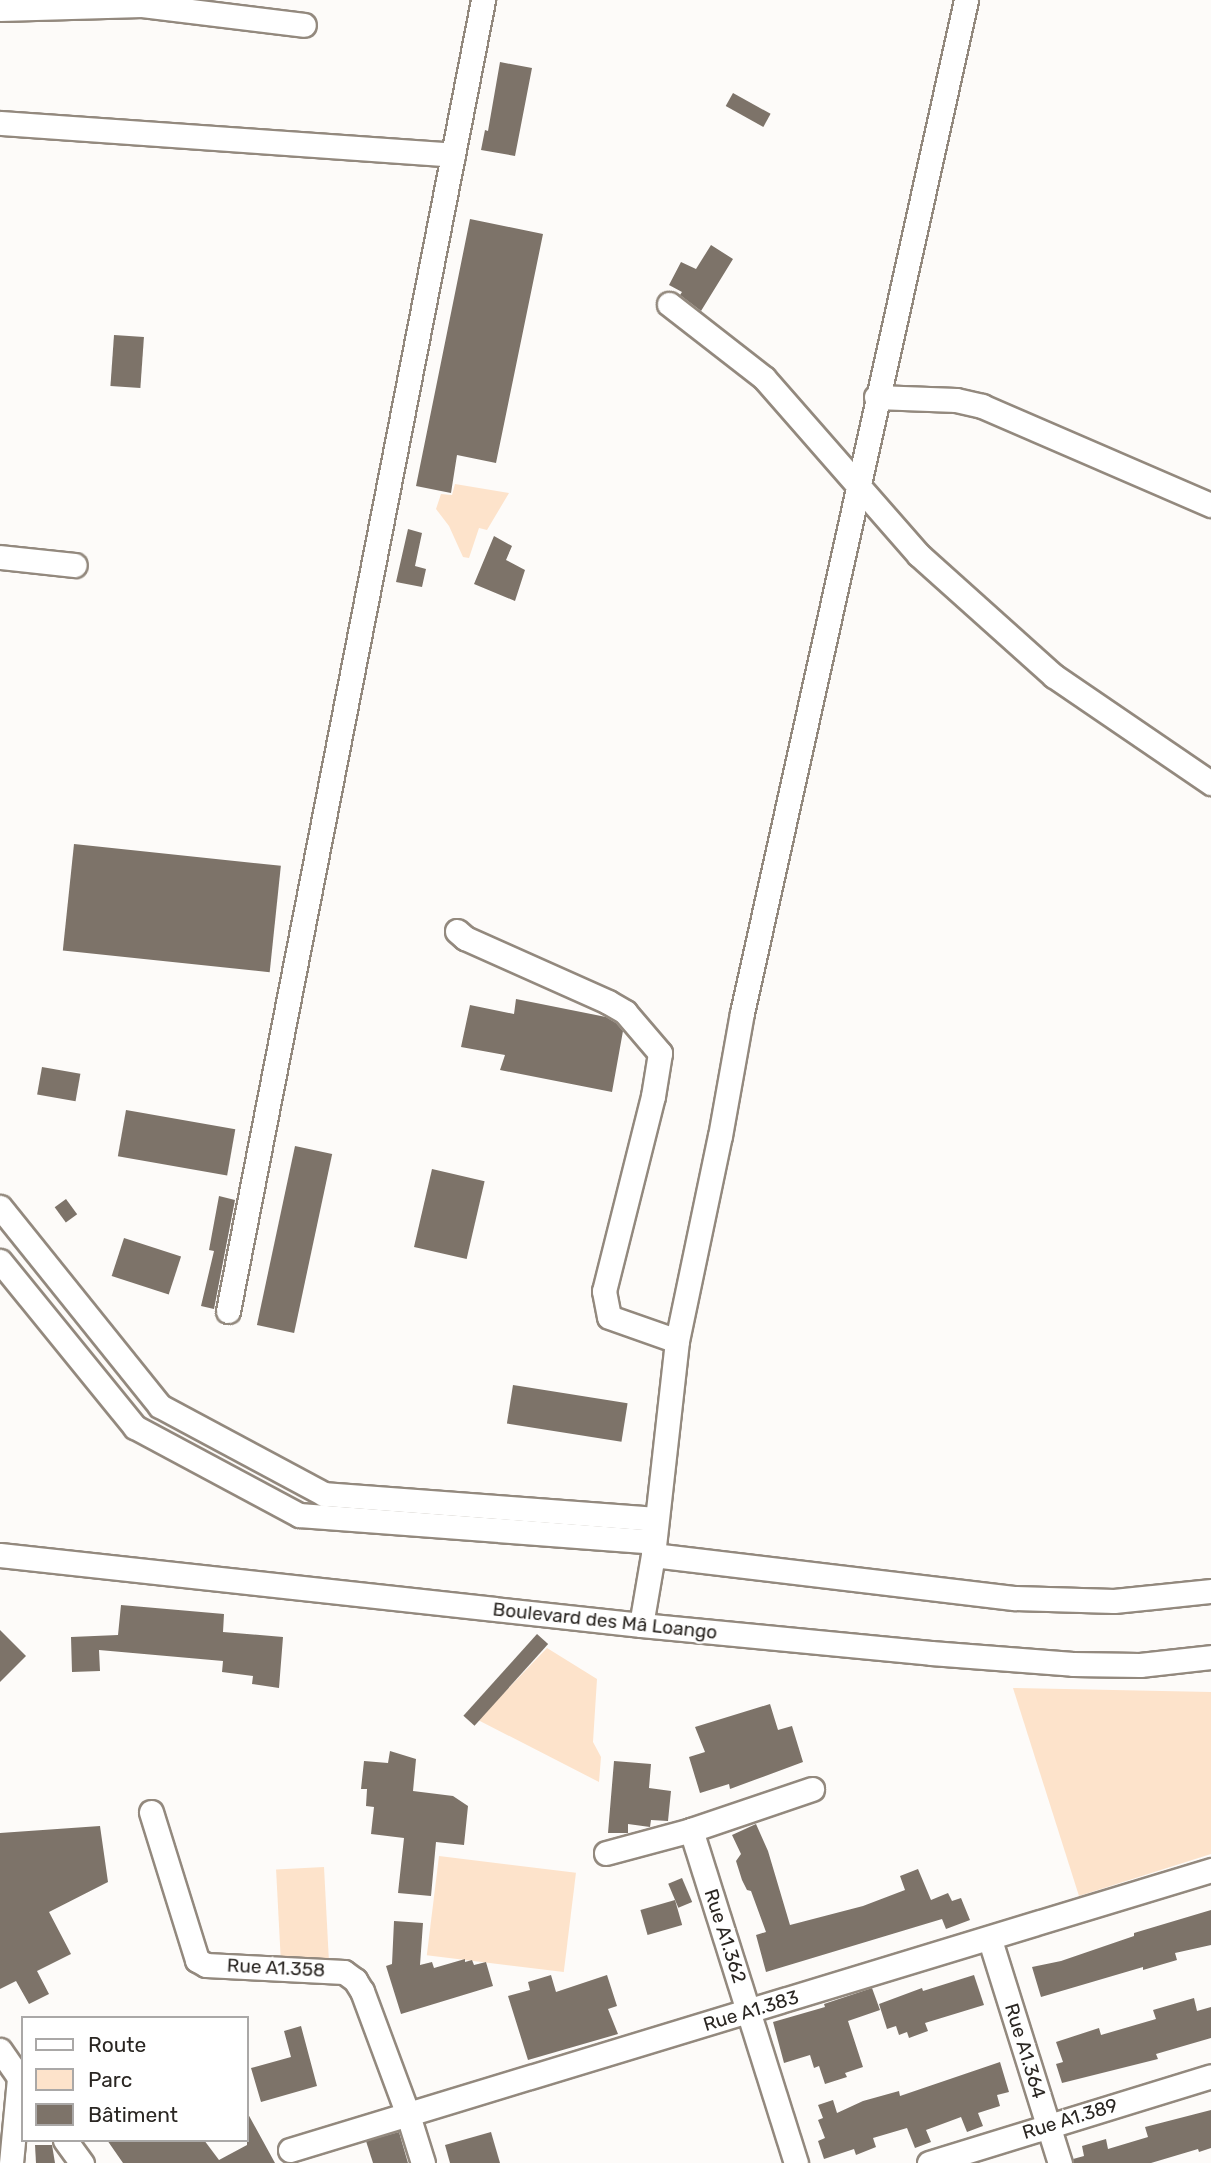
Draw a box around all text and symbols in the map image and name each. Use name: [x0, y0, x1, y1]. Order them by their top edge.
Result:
street label: Boulevard des Mâ Loango: [492, 1598, 718, 1644]
street label: Rue A1.362: [699, 1886, 751, 1986]
street label: Rue A1.358: [226, 1954, 326, 1982]
street label: Rue A1.383: [700, 1986, 802, 2036]
street label: Rue A1.364: [1000, 2000, 1050, 2102]
legend: [21, 2016, 248, 2142]
text: Route: [88, 2032, 146, 2057]
text: Parc: [88, 2067, 132, 2092]
street label: Rue A1.389: [1019, 2094, 1121, 2144]
text: Bâtiment: [88, 2102, 178, 2127]

